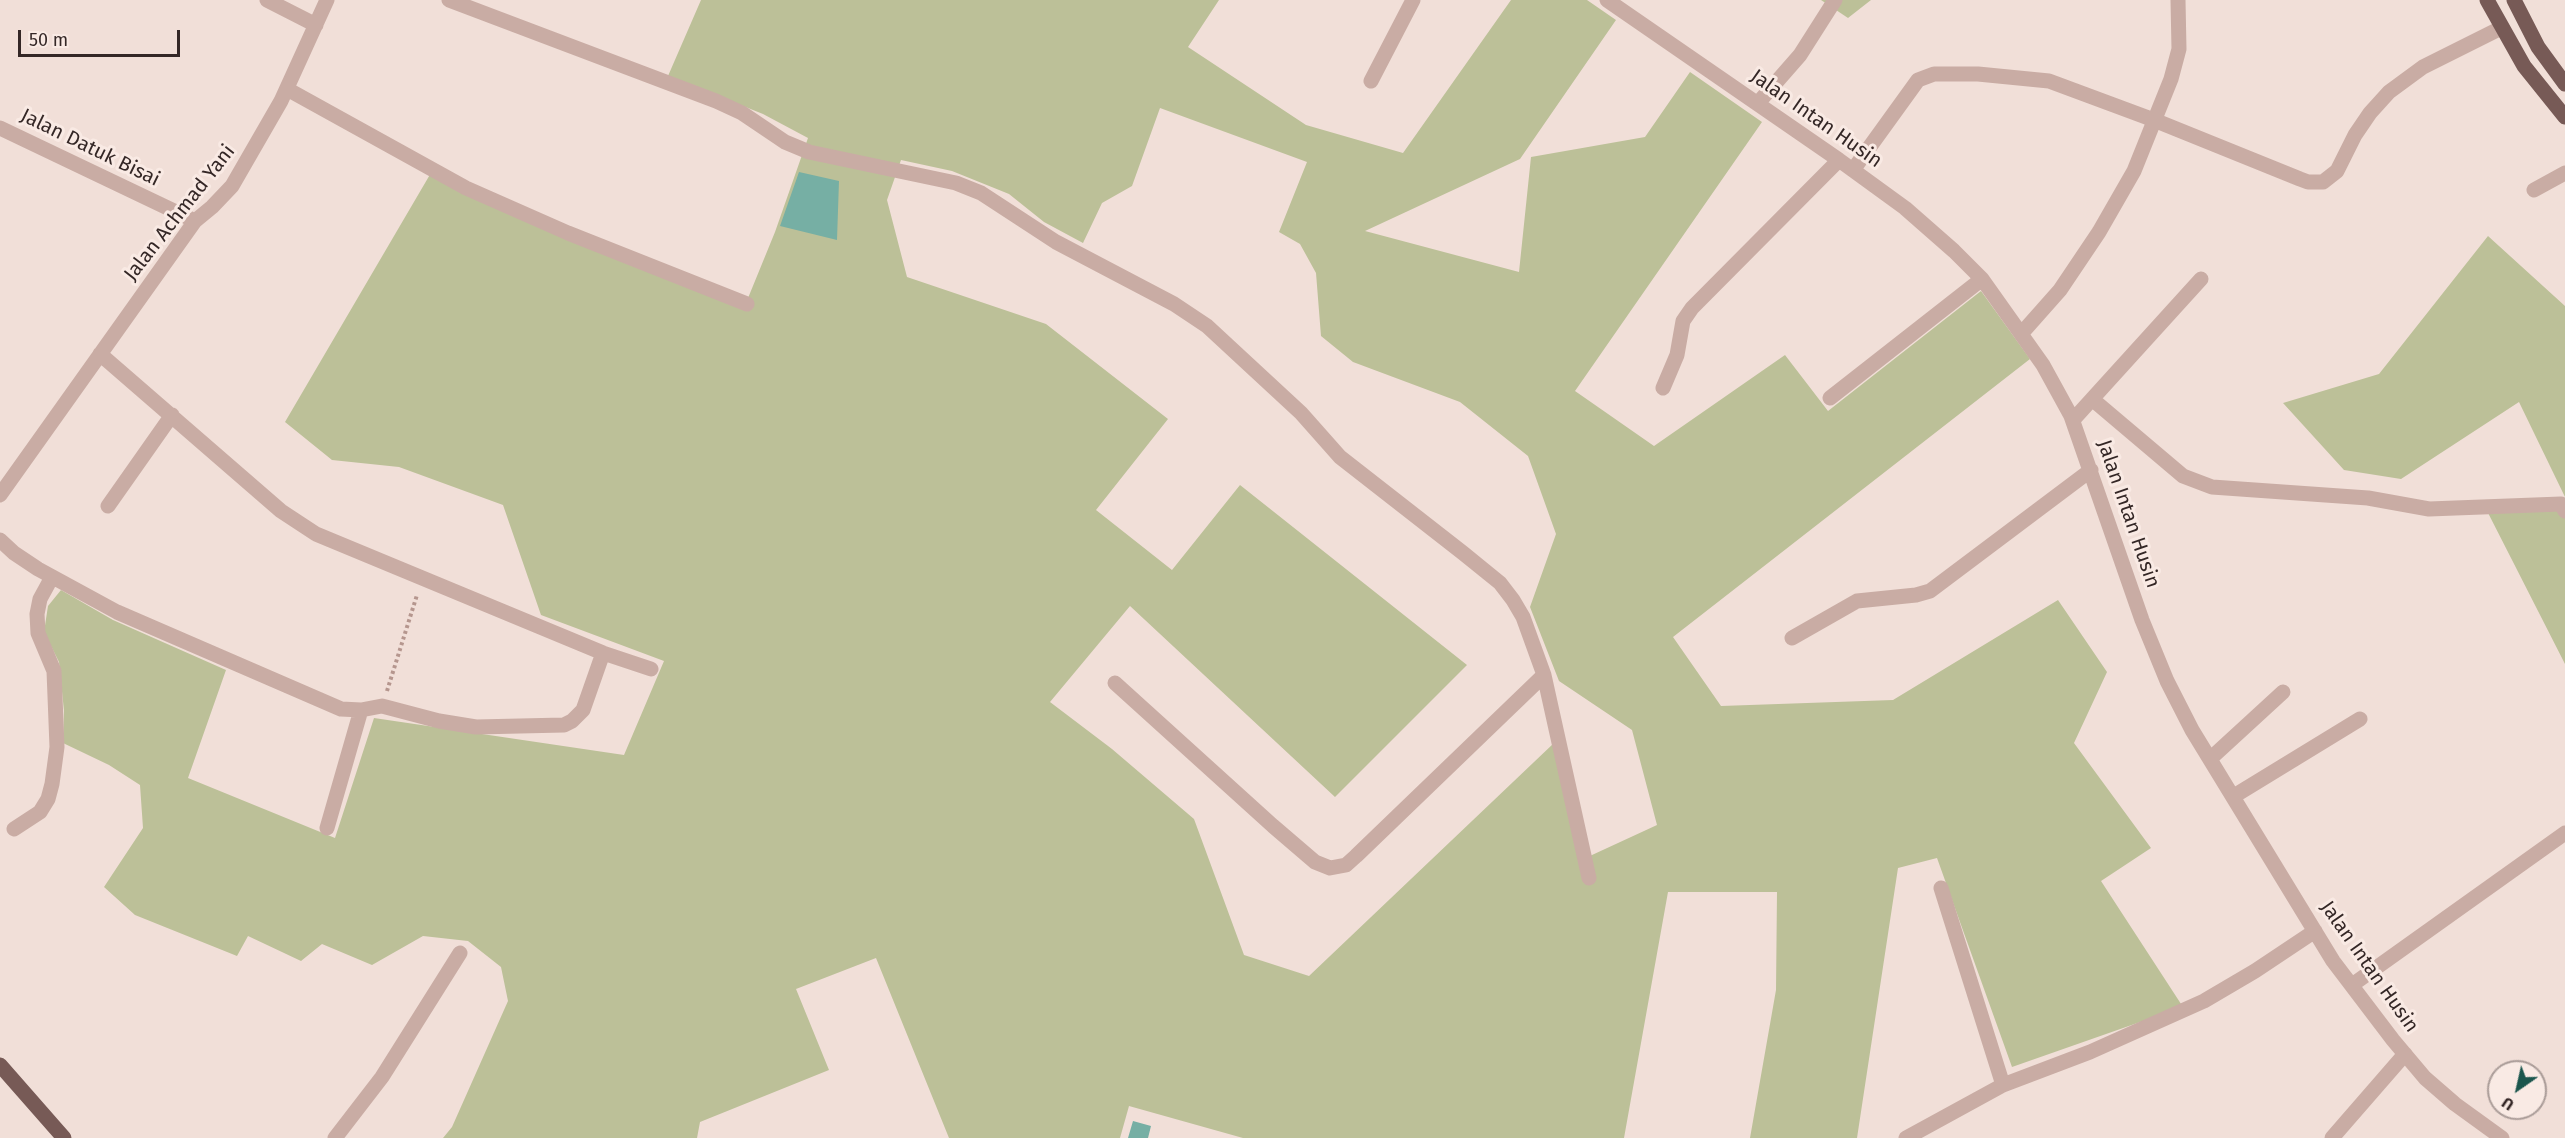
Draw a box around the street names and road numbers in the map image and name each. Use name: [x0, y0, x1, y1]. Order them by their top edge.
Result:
street label: Jalan Intan Husin: [1746, 65, 1886, 173]
street label: Jalan Datuk Bisai: [16, 104, 164, 192]
street label: Jalan Achmad Yani: [119, 140, 241, 286]
street label: Jalan Intan Husin: [2091, 437, 2165, 591]
street label: Jalan Intan Husin: [2315, 897, 2423, 1037]

